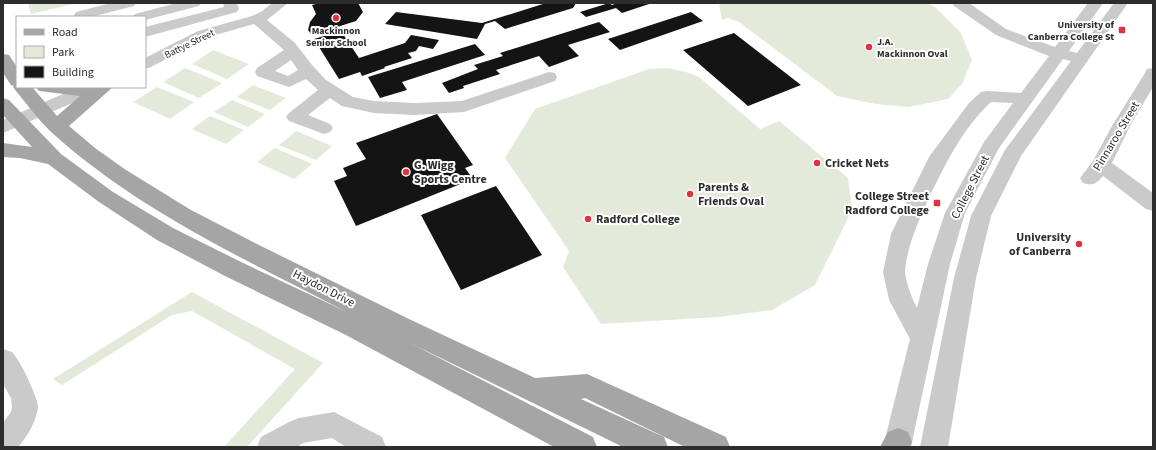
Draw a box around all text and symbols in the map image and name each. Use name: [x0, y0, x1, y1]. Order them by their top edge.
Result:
marker: Mackinnon Senior School: [331, 13, 341, 23]
legend: [16, 16, 146, 88]
place label: University of Canberra College St: [1028, 18, 1115, 44]
text: Road: [52, 24, 78, 41]
place label: Mackinnon Senior School: [306, 24, 366, 50]
marker: University of Canberra College St: [1117, 25, 1127, 35]
street label: Battye Street: [162, 26, 217, 62]
place label: J.A. Mackinnon Oval: [877, 35, 948, 61]
marker: J.A. Mackinnon Oval: [864, 42, 874, 52]
text: Park: [52, 44, 74, 61]
text: Building: [52, 64, 94, 81]
street label: Pinnaroo Street: [1089, 98, 1144, 174]
street label: College Street: [947, 152, 994, 222]
place label: Cricket Nets: [825, 155, 889, 172]
place label: G. Wigg Sports Centre: [414, 157, 487, 188]
marker: Cricket Nets: [812, 158, 822, 168]
marker: G. Wigg Sports Centre: [401, 167, 411, 177]
place label: Parents & Friends Oval: [698, 179, 764, 210]
place label: College Street Radford College: [845, 188, 929, 219]
marker: Parents & Friends Oval: [685, 189, 695, 199]
marker: College Street Radford College: [932, 198, 942, 208]
place label: Radford College: [596, 211, 680, 228]
marker: Radford College: [583, 214, 593, 224]
place label: University of Canberra: [1009, 229, 1072, 260]
marker: University of Canberra: [1074, 239, 1084, 249]
street label: Haydon Drive: [290, 266, 358, 311]

